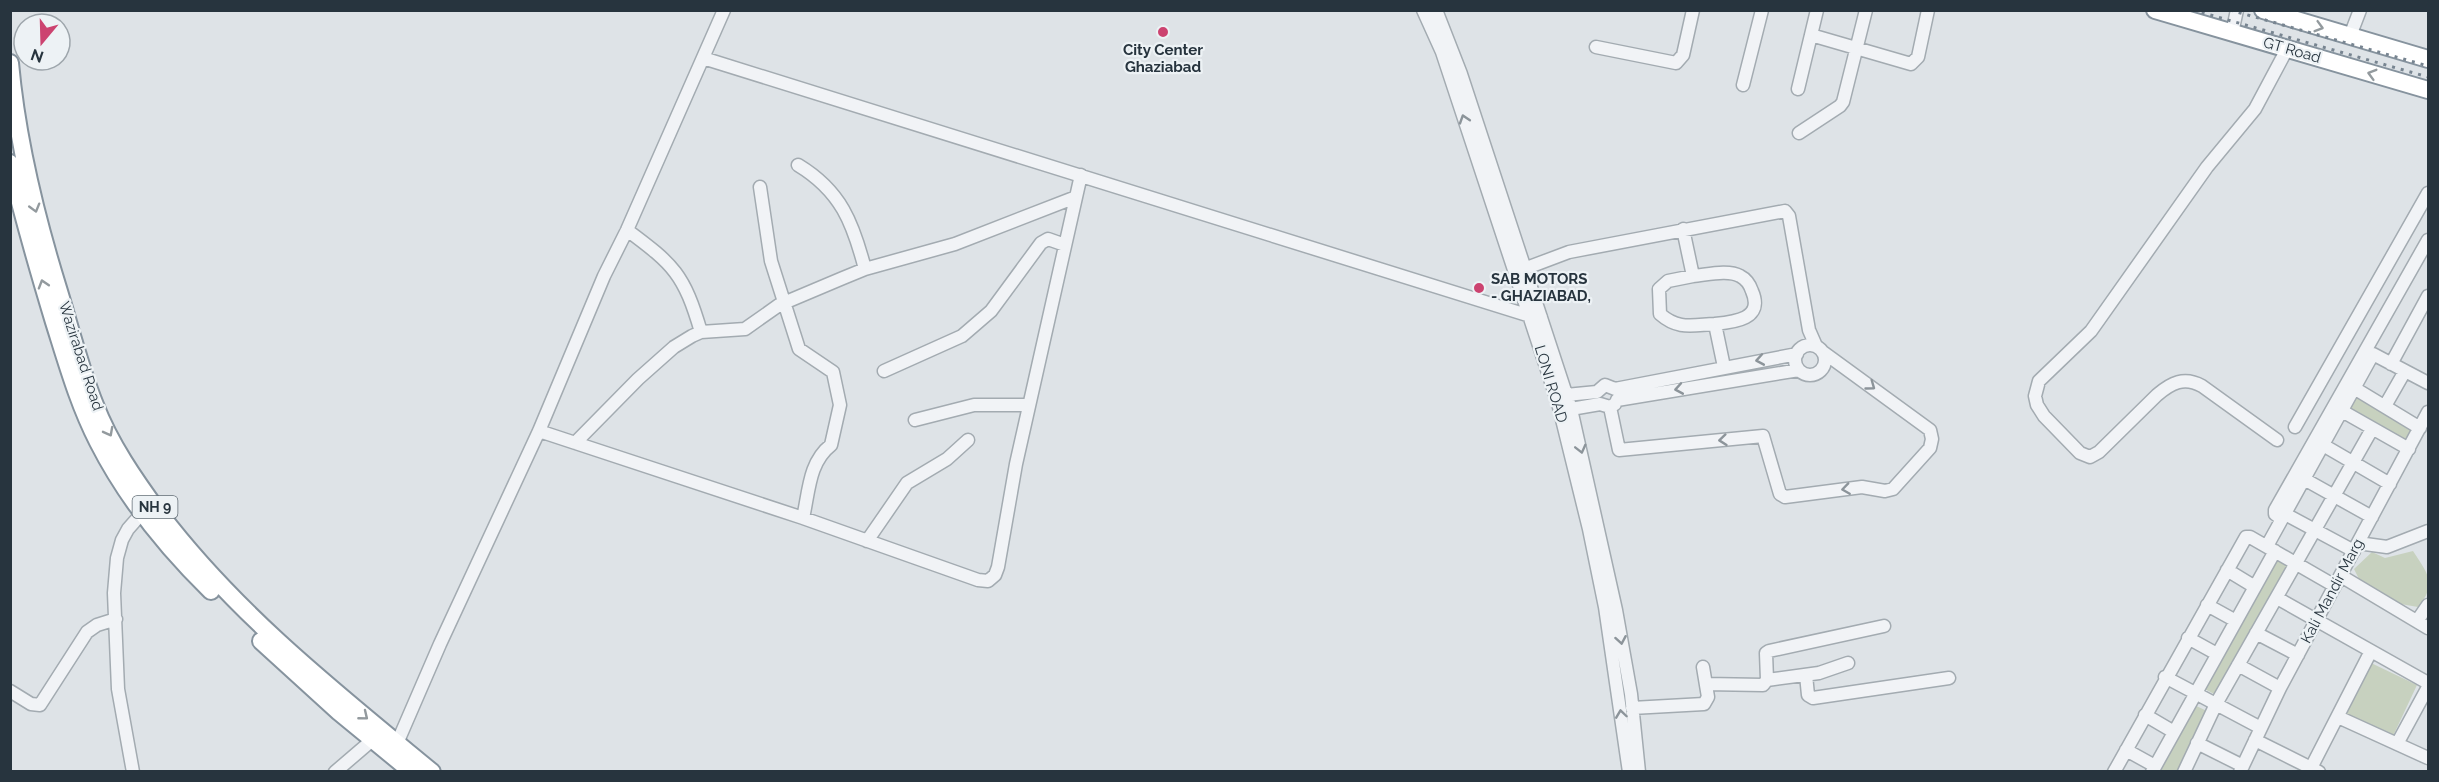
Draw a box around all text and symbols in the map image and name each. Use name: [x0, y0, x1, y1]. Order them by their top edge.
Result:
north arrow: [12, 12, 72, 72]
one-way arrow: [2313, 20, 2324, 32]
marker: City Center Ghaziabad: [1156, 25, 1170, 39]
street label: GT Road: [2261, 33, 2323, 67]
place label: City Center Ghaziabad: [1123, 41, 1203, 76]
text: N: [28, 45, 46, 67]
one-way arrow: [2367, 68, 2377, 81]
one-way arrow: [1459, 114, 1472, 125]
one-way arrow: [28, 202, 40, 213]
place label: SAB MOTORS - GHAZIABAD,: [1491, 270, 1591, 305]
one-way arrow: [38, 279, 50, 290]
marker: SAB MOTORS - GHAZIABAD,: [1472, 281, 1486, 295]
street label: Wazirabad Road: [55, 299, 107, 413]
street label: LONI ROAD: [1531, 343, 1571, 425]
one-way arrow: [1756, 353, 1766, 366]
one-way arrow: [1864, 379, 1875, 390]
one-way arrow: [1674, 382, 1684, 395]
one-way arrow: [102, 426, 113, 437]
one-way arrow: [1718, 433, 1727, 446]
one-way arrow: [1573, 444, 1586, 454]
one-way arrow: [1842, 483, 1851, 495]
road number: NH 9: [132, 496, 178, 518]
street label: Kali Mandir Marg: [2297, 536, 2367, 646]
one-way arrow: [1614, 635, 1627, 645]
one-way arrow: [357, 708, 368, 719]
one-way arrow: [1615, 709, 1627, 718]

